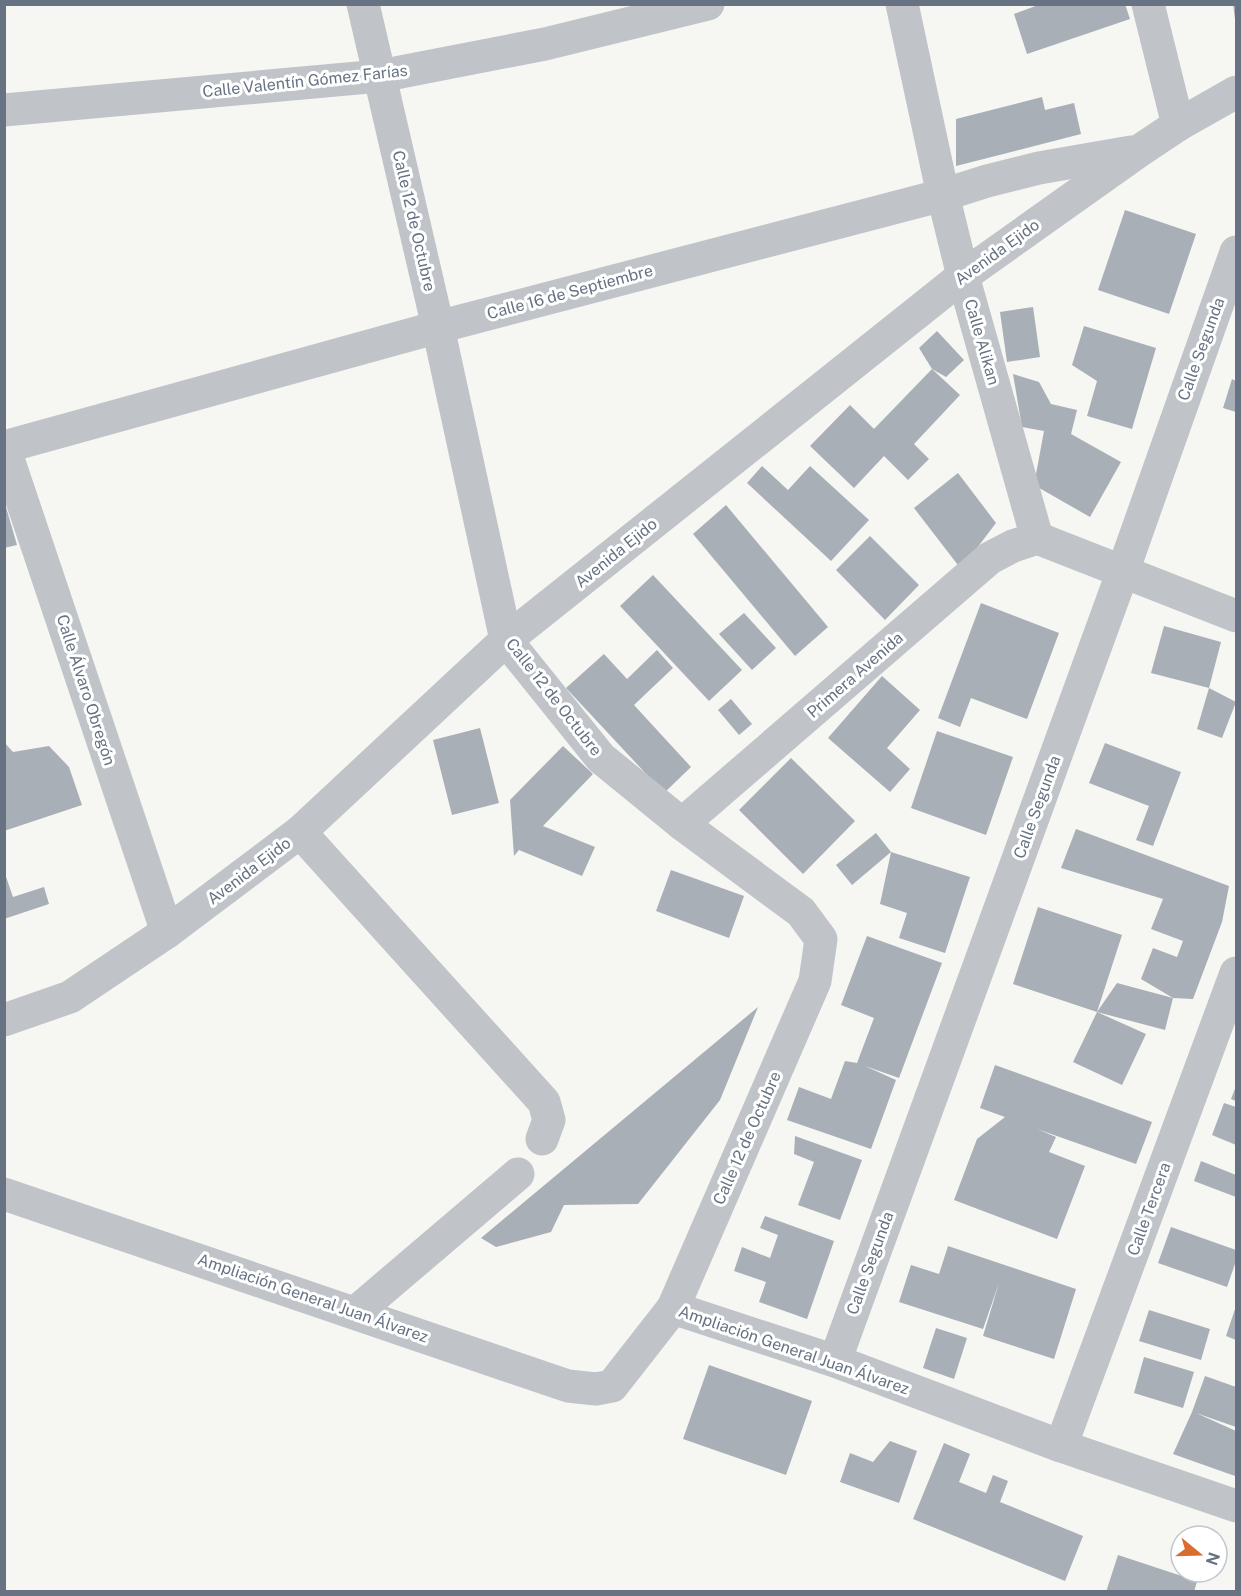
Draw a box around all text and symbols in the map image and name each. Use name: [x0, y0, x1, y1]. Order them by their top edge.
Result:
street label: Calle Valentín Gómez Farías: [201, 61, 409, 101]
street label: Calle 12 de Octubre: [389, 149, 439, 293]
street label: Avenida Ejido: [951, 215, 1043, 289]
street label: Calle 16 de Septiembre: [485, 261, 655, 323]
street label: Calle Segunda: [1174, 295, 1228, 403]
street label: Calle Alikan: [961, 297, 1003, 387]
street label: Avenida Ejido: [571, 514, 661, 592]
street label: Calle Álvaro Obregón: [53, 612, 120, 768]
street label: Primera Avenida: [803, 628, 907, 722]
street label: Calle 12 de Octubre: [502, 634, 606, 760]
street label: Calle Segunda: [1010, 753, 1064, 861]
street label: Avenida Ejido: [204, 833, 294, 909]
street label: Calle 12 de Octubre: [709, 1068, 785, 1208]
street label: Calle Tercera: [1123, 1160, 1175, 1258]
street label: Calle Segunda: [843, 1209, 897, 1317]
street label: Ampliación General Juan Álvarez: [195, 1249, 431, 1347]
street label: Ampliación General Juan Álvarez: [676, 1301, 912, 1399]
north arrow: [1169, 1524, 1229, 1584]
text: N: [1202, 1550, 1224, 1568]

